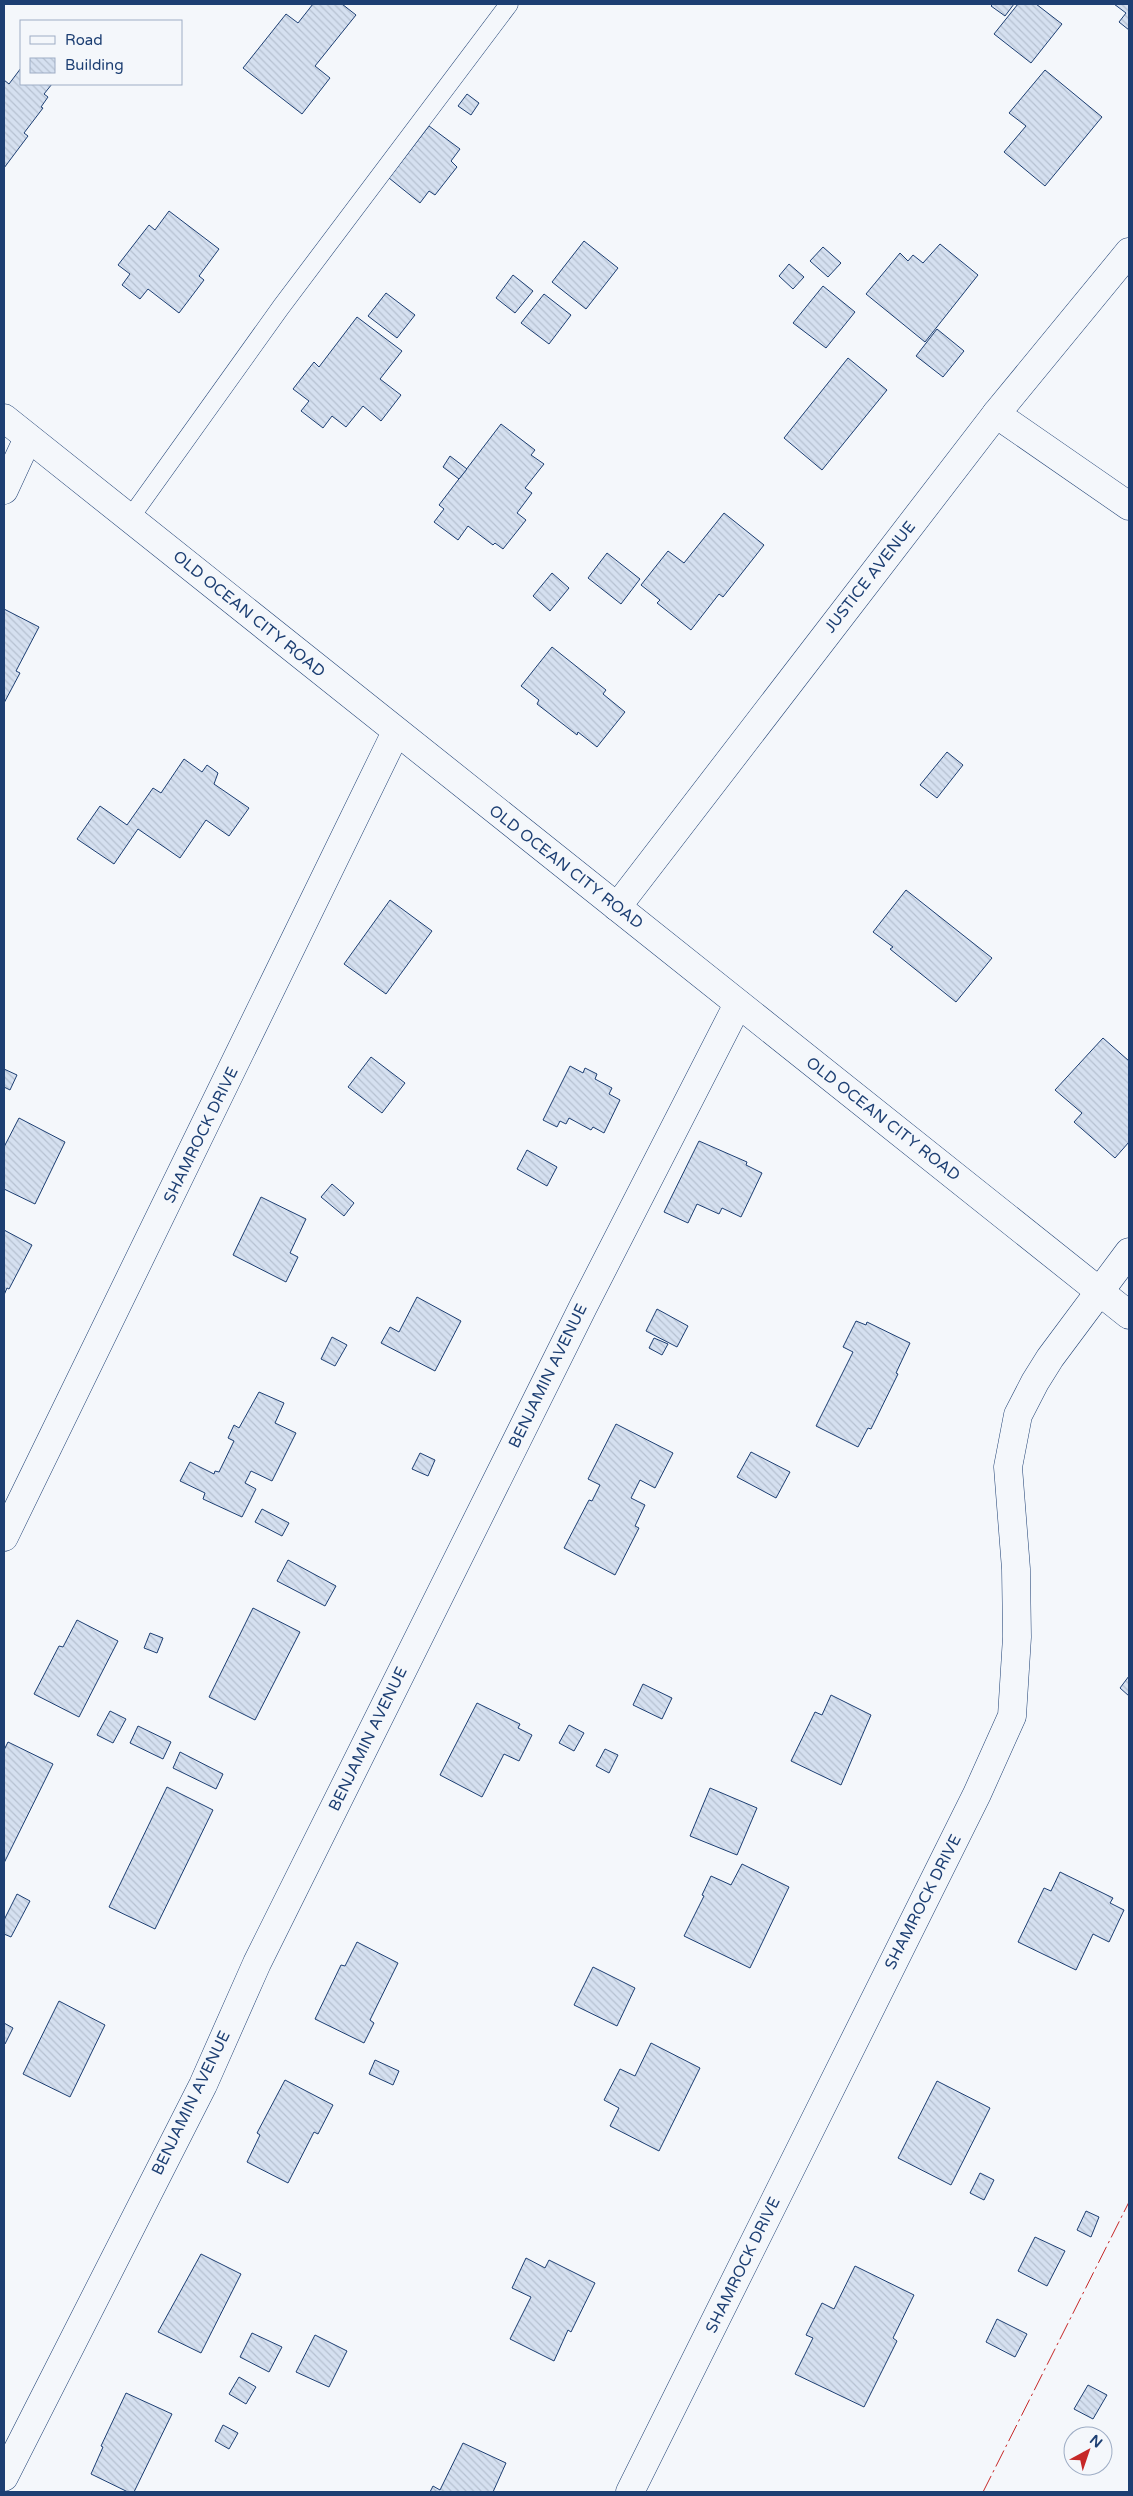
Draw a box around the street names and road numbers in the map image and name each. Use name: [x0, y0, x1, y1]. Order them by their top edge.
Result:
street label: JUSTICE AVENUE: [820, 517, 920, 637]
street label: OLD OCEAN CITY ROAD: [169, 546, 329, 682]
street label: OLD OCEAN CITY ROAD: [485, 801, 647, 933]
street label: OLD OCEAN CITY ROAD: [802, 1053, 964, 1185]
street label: SHAMROCK DRIVE: [159, 1064, 243, 1206]
street label: BENJAMIN AVENUE: [504, 1300, 592, 1452]
street label: BENJAMIN AVENUE: [324, 1663, 412, 1815]
street label: SHAMROCK DRIVE: [880, 1831, 966, 1973]
street label: BENJAMIN AVENUE: [147, 2027, 235, 2179]
street label: SHAMROCK DRIVE: [701, 2194, 785, 2336]

